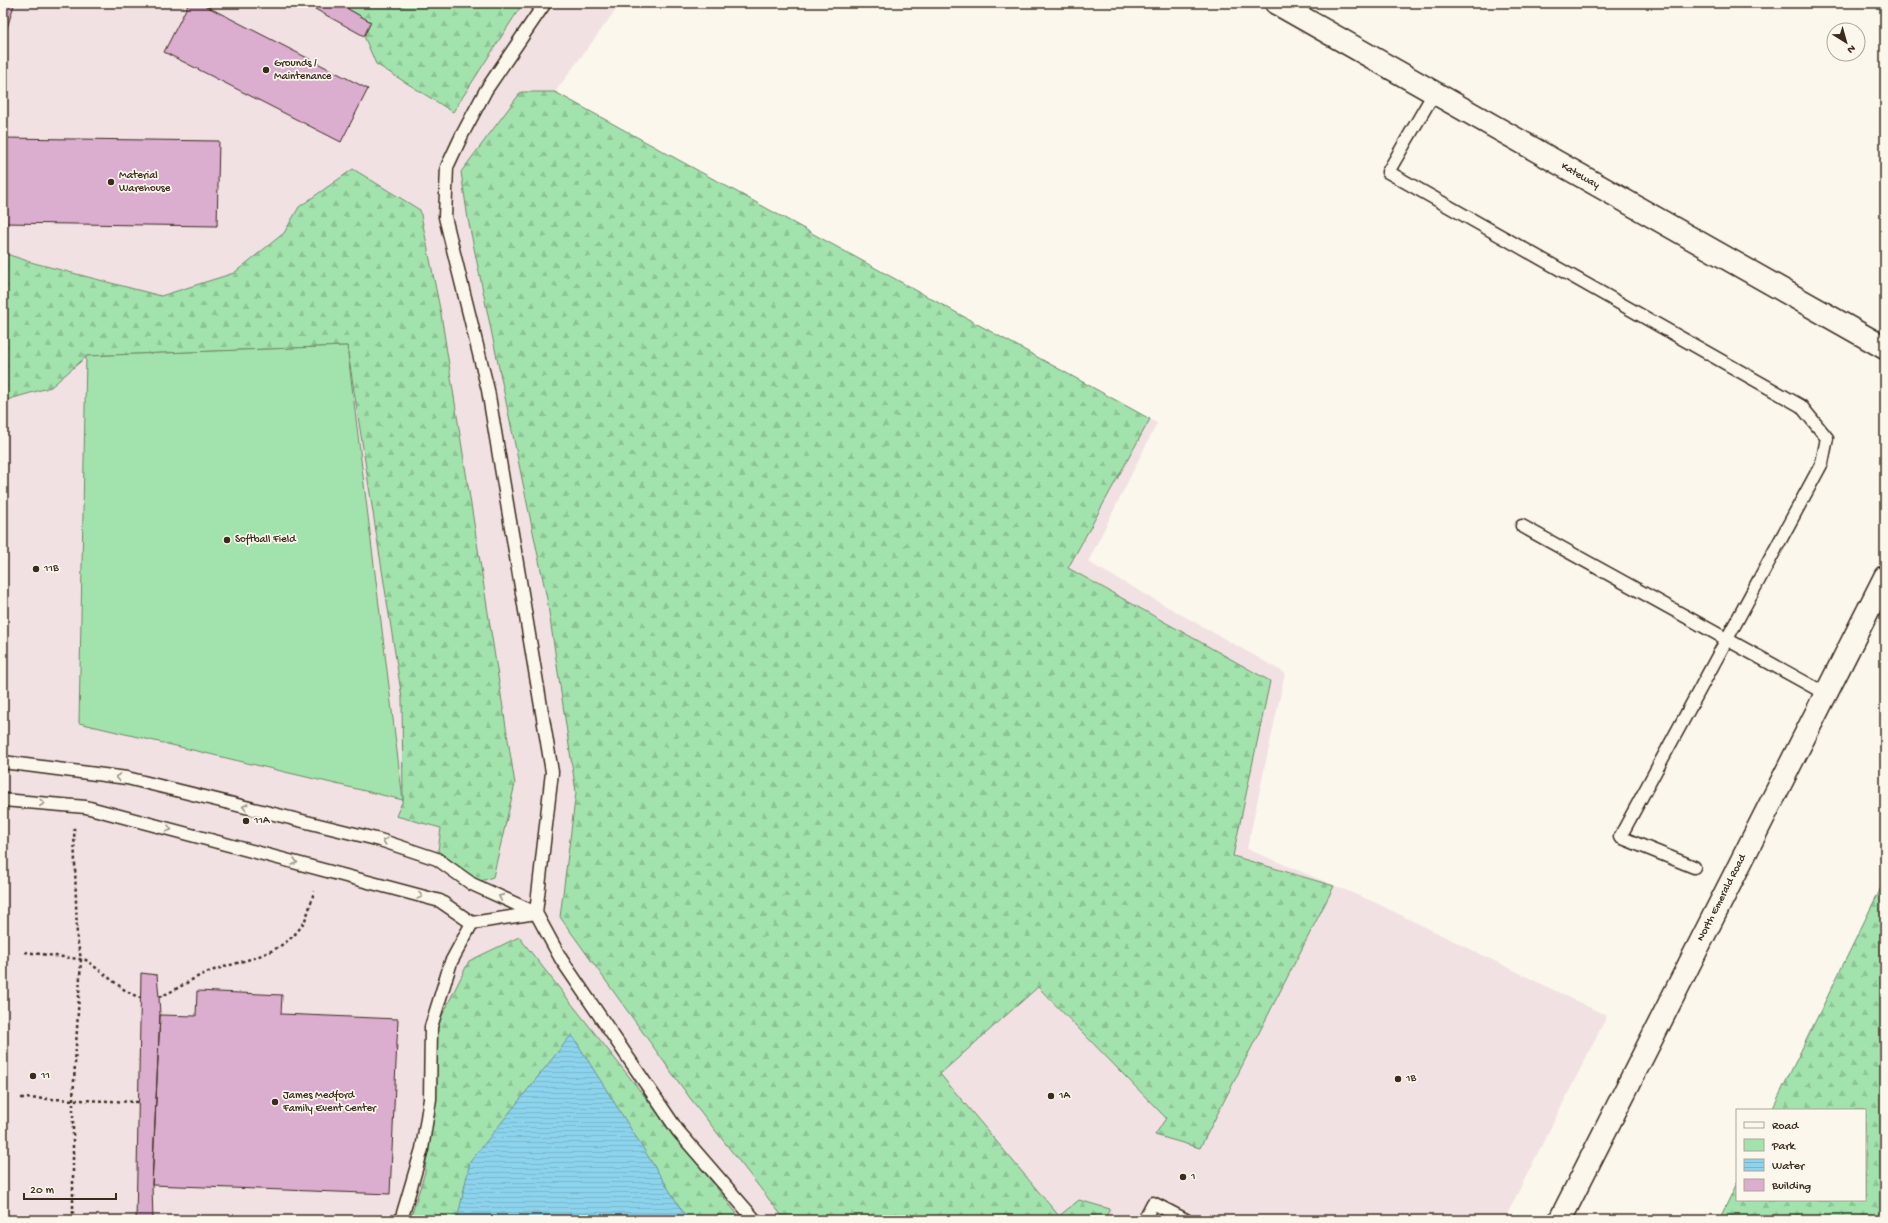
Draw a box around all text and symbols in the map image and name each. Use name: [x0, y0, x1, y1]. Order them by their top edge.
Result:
north arrow: [1826, 22, 1866, 62]
text: N: [1844, 41, 1857, 55]
place label: Grounds / Maintenance: [274, 58, 332, 83]
marker: Grounds / Maintenance: [261, 65, 271, 75]
street label: Kateway: [1559, 160, 1602, 192]
place label: Material Warehouse: [119, 170, 171, 195]
marker: Material Warehouse: [106, 177, 116, 187]
place label: Softball Field: [235, 533, 297, 546]
marker: Softball Field: [222, 535, 232, 545]
place label: 11B: [43, 563, 59, 575]
marker: 11B: [31, 564, 41, 574]
one-way arrow: [115, 773, 121, 782]
one-way arrow: [39, 799, 45, 808]
one-way arrow: [242, 803, 249, 812]
place label: 11A: [253, 815, 270, 827]
marker: 11A: [241, 816, 251, 826]
one-way arrow: [165, 824, 172, 833]
one-way arrow: [381, 838, 388, 846]
street label: North Emerald Road: [1695, 851, 1750, 943]
one-way arrow: [291, 858, 298, 866]
one-way arrow: [416, 891, 423, 900]
one-way arrow: [497, 894, 505, 902]
place label: 11: [40, 1070, 50, 1082]
marker: 11: [28, 1071, 38, 1081]
place label: 1B: [1405, 1073, 1416, 1085]
marker: 1B: [1393, 1074, 1403, 1084]
place label: James Medford Family Event Center: [282, 1089, 377, 1115]
place label: 1A: [1058, 1090, 1070, 1102]
marker: 1A: [1046, 1091, 1056, 1101]
marker: James Medford Family Event Center: [270, 1097, 280, 1107]
legend: [1736, 1109, 1866, 1201]
text: Road: [1772, 1120, 1799, 1134]
text: Park: [1771, 1140, 1797, 1154]
text: Water: [1772, 1160, 1806, 1174]
place label: 1: [1190, 1171, 1195, 1183]
marker: 1: [1178, 1172, 1188, 1182]
scale bar: [24, 1175, 116, 1201]
text: Building: [1771, 1180, 1811, 1194]
text: 20 m: [30, 1184, 55, 1198]

